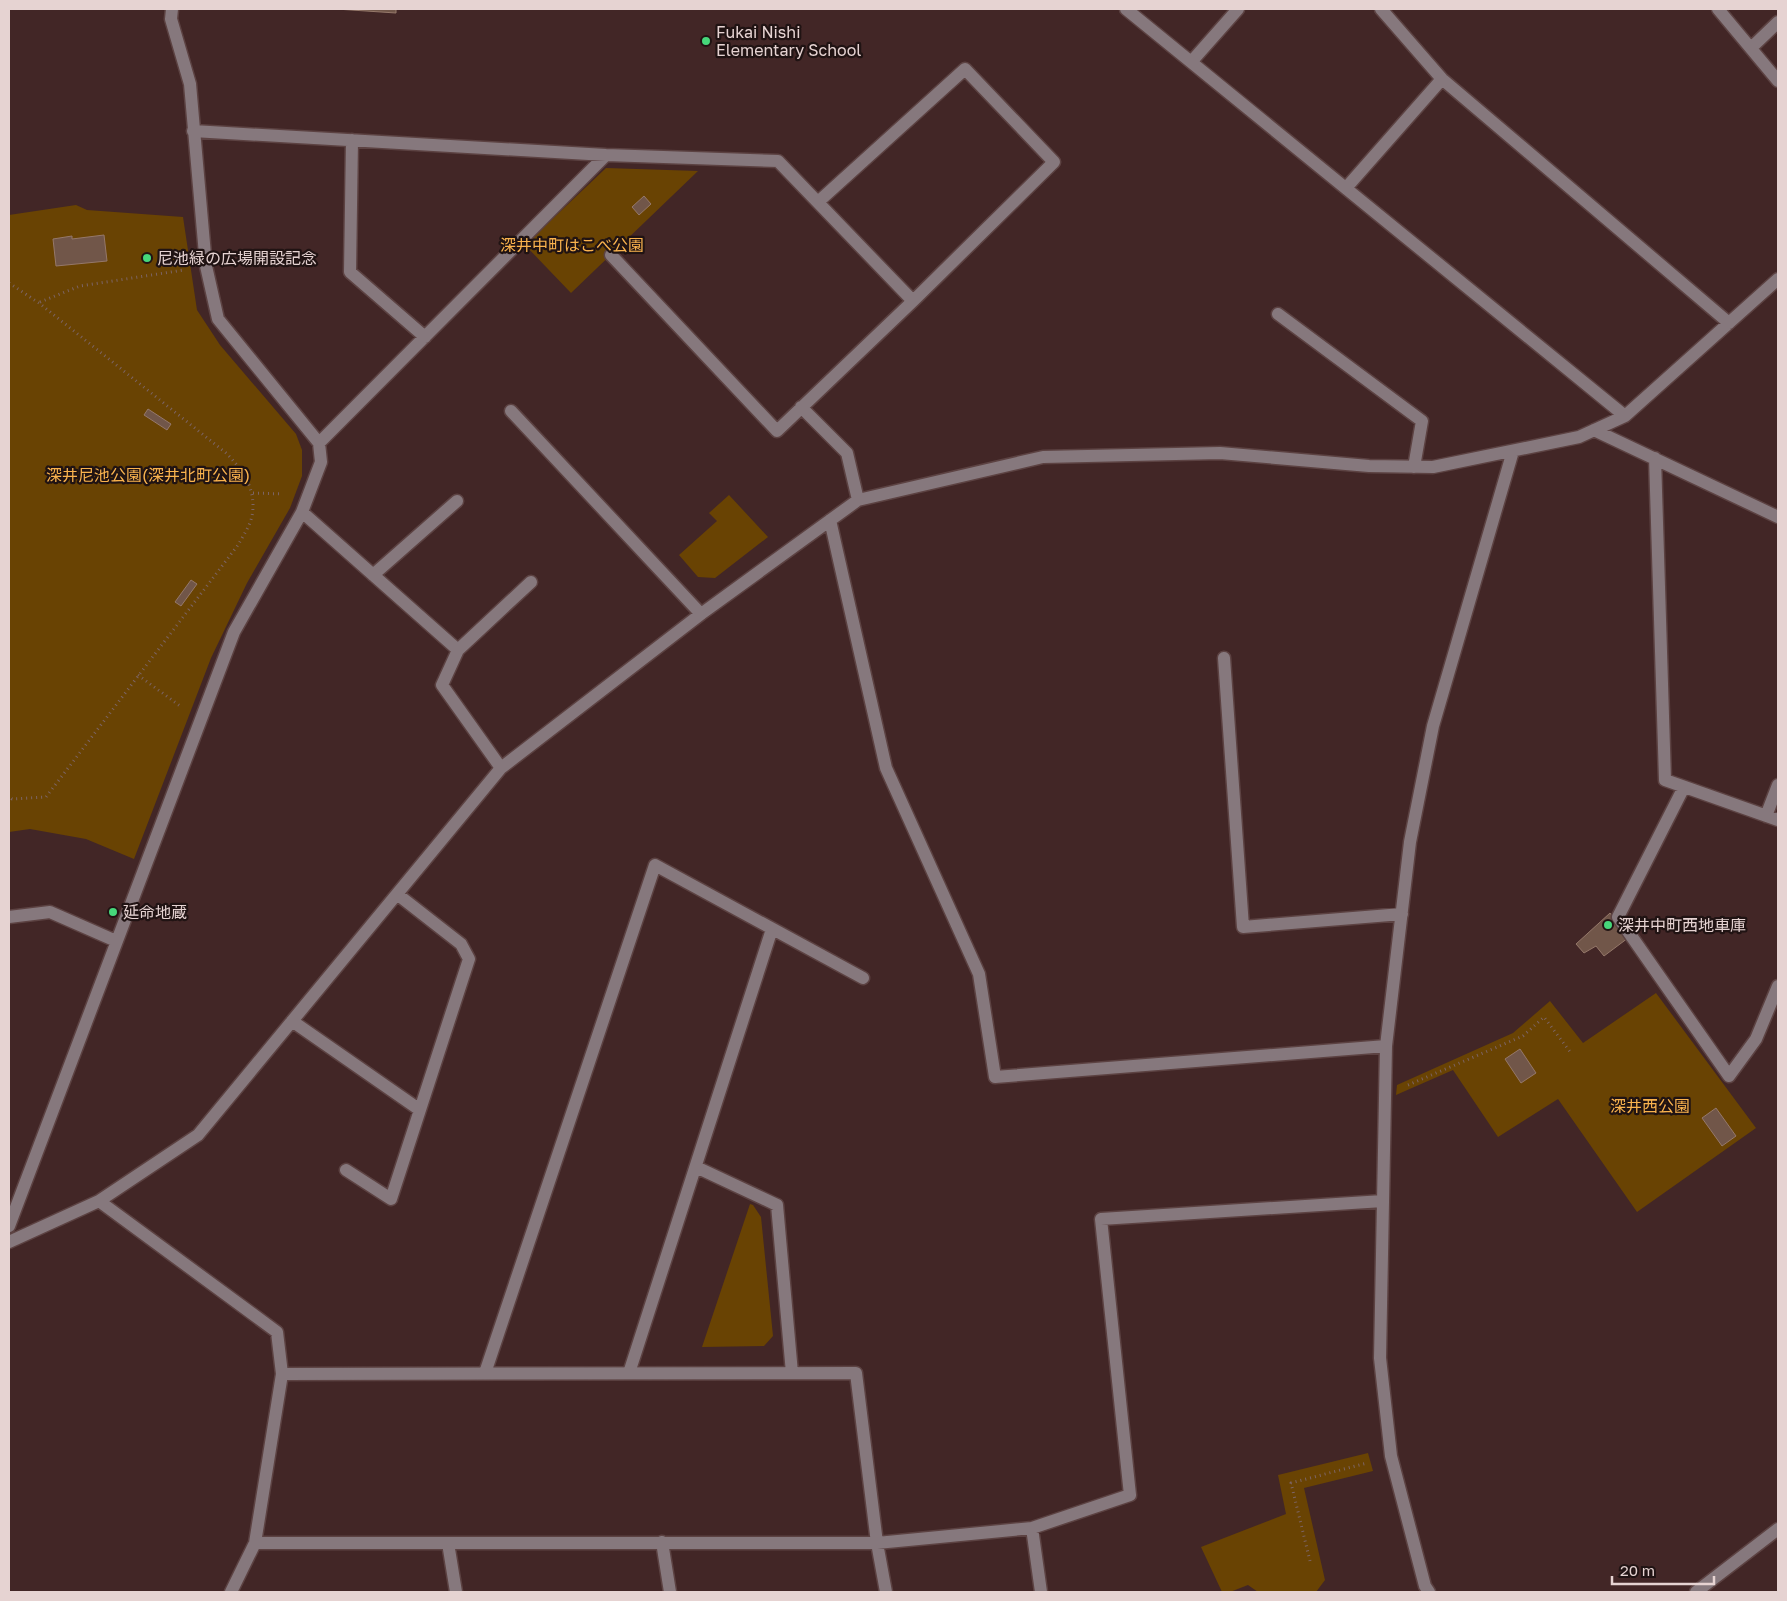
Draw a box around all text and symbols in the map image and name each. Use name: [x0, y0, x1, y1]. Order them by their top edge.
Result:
place label: Fukai Nishi Elementary School: [716, 22, 861, 60]
marker: Fukai Nishi Elementary School: [700, 35, 712, 47]
park label: 深井中町はこべ公園: [500, 235, 644, 255]
place label: 尼池緑の広場開設記念: [157, 248, 317, 268]
marker: 尼池緑の広場開設記念: [141, 252, 153, 264]
park label: 深井尼池公園(深井北町公園): [46, 465, 250, 485]
place label: 延命地蔵: [123, 902, 187, 922]
marker: 延命地蔵: [107, 906, 119, 918]
place label: 深井中町西地車庫: [1618, 915, 1746, 935]
marker: 深井中町西地車庫: [1602, 919, 1614, 931]
park label: 深井西公園: [1610, 1096, 1690, 1116]
scale bar: [1612, 1554, 1714, 1586]
text: 20 m: [1620, 1561, 1655, 1579]

